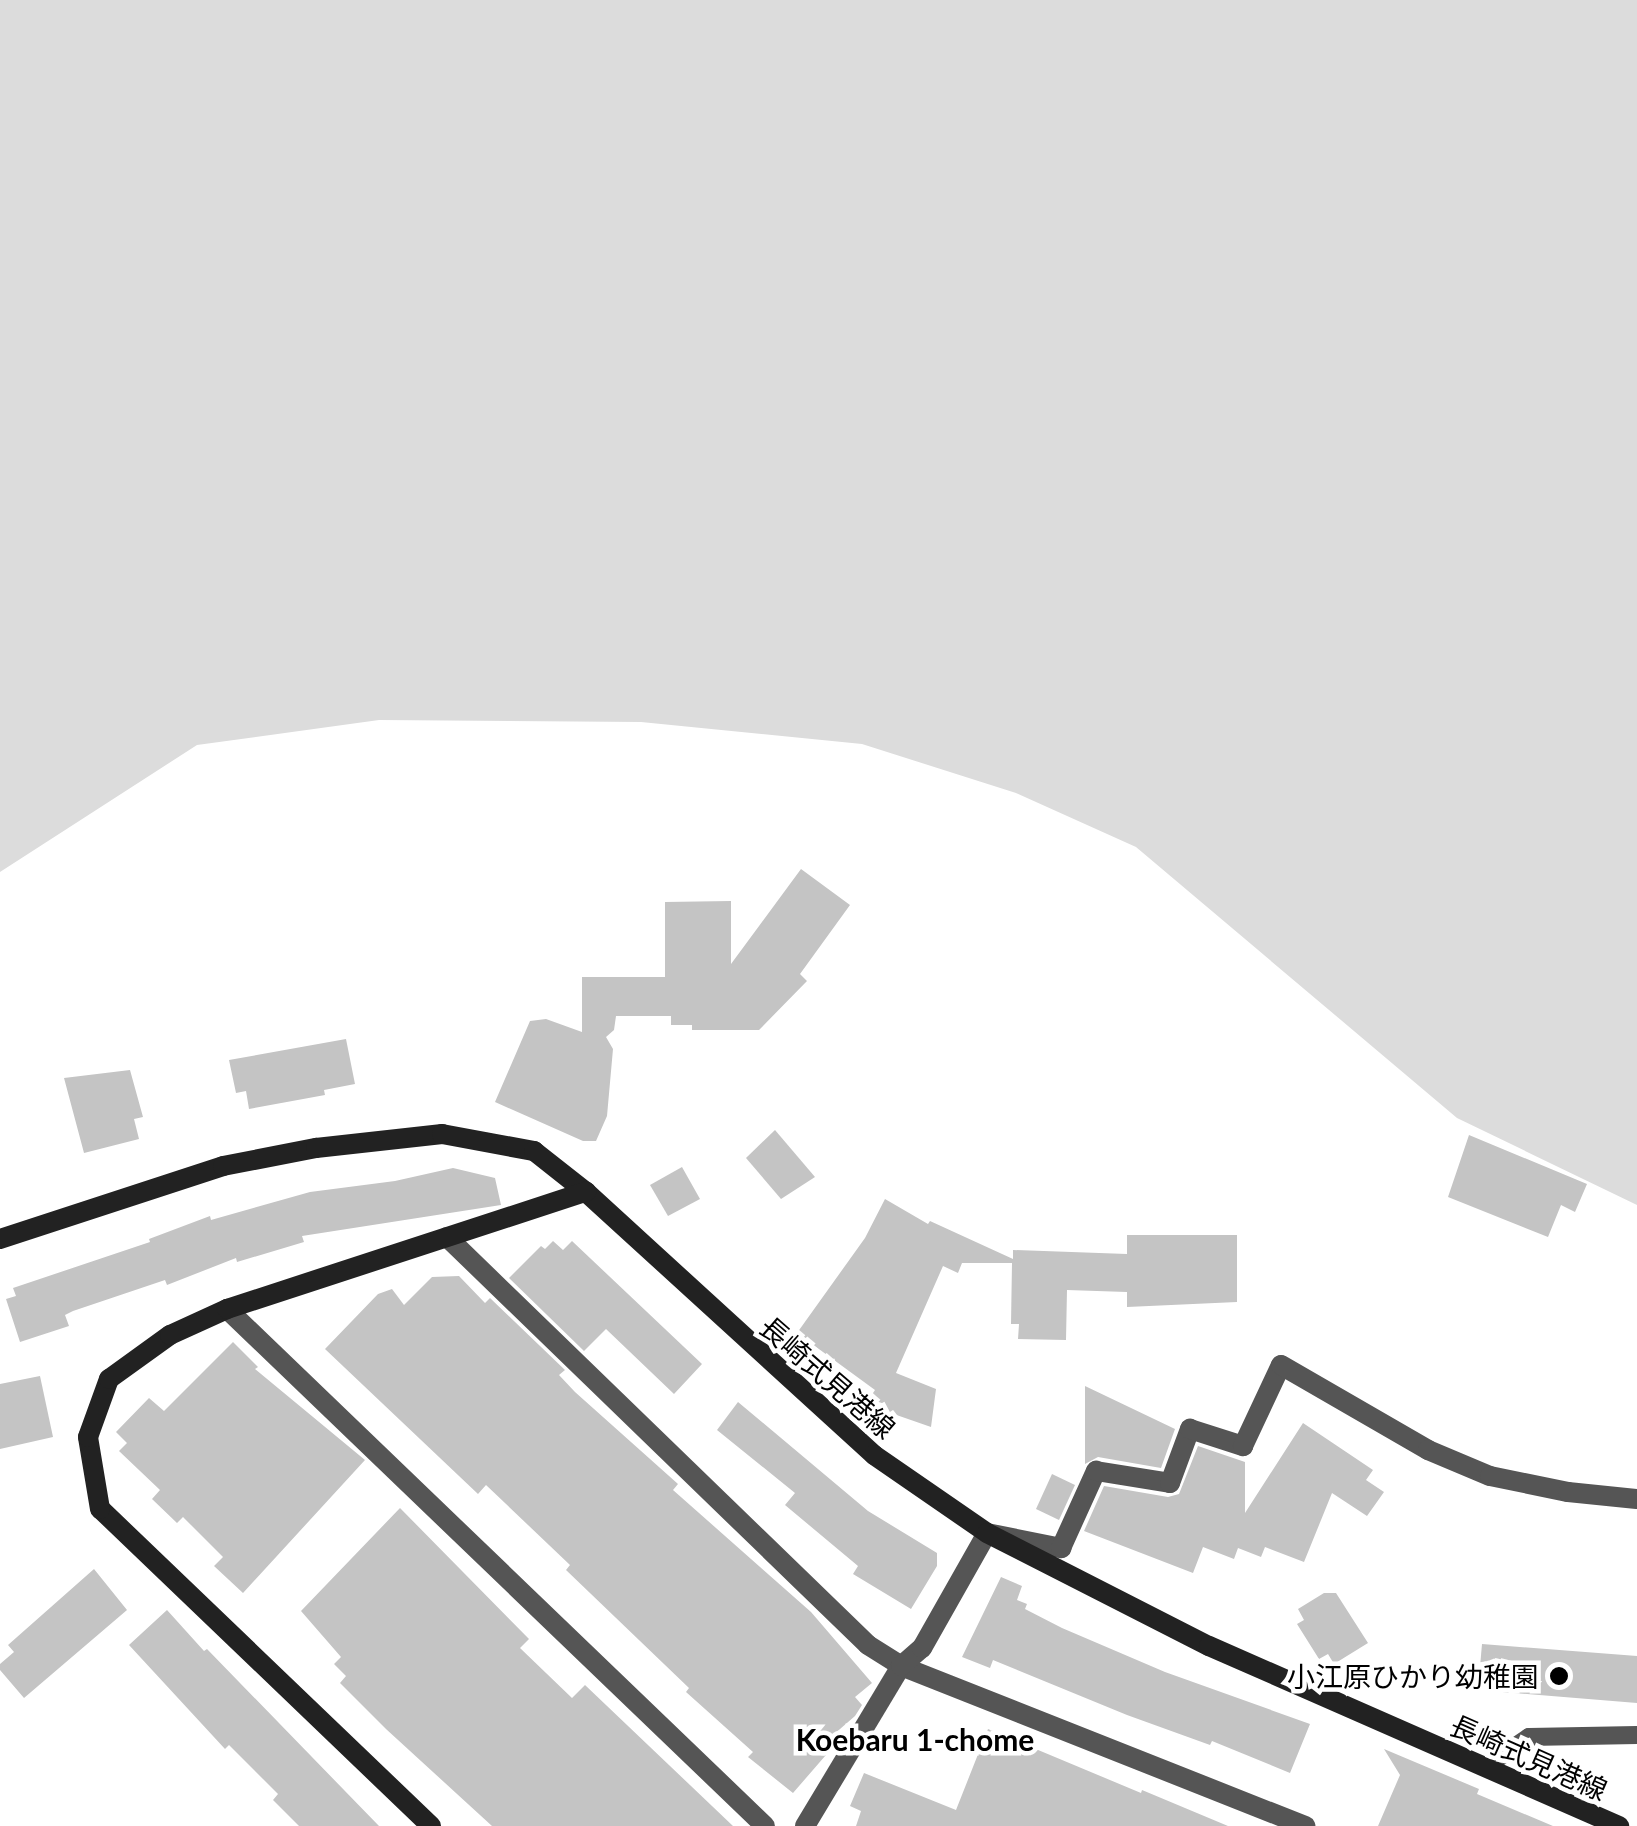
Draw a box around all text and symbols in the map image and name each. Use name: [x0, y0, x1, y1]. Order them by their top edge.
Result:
street label: 長崎式見港線: [754, 1309, 902, 1445]
place label: 小江原ひかり幼稚園: [1287, 1659, 1539, 1693]
marker: 小江原ひかり幼稚園: [1548, 1665, 1570, 1687]
street label: 長崎式見港線: [1445, 1707, 1613, 1807]
district label: Koebaru 1-chome: [796, 1721, 1034, 1757]

